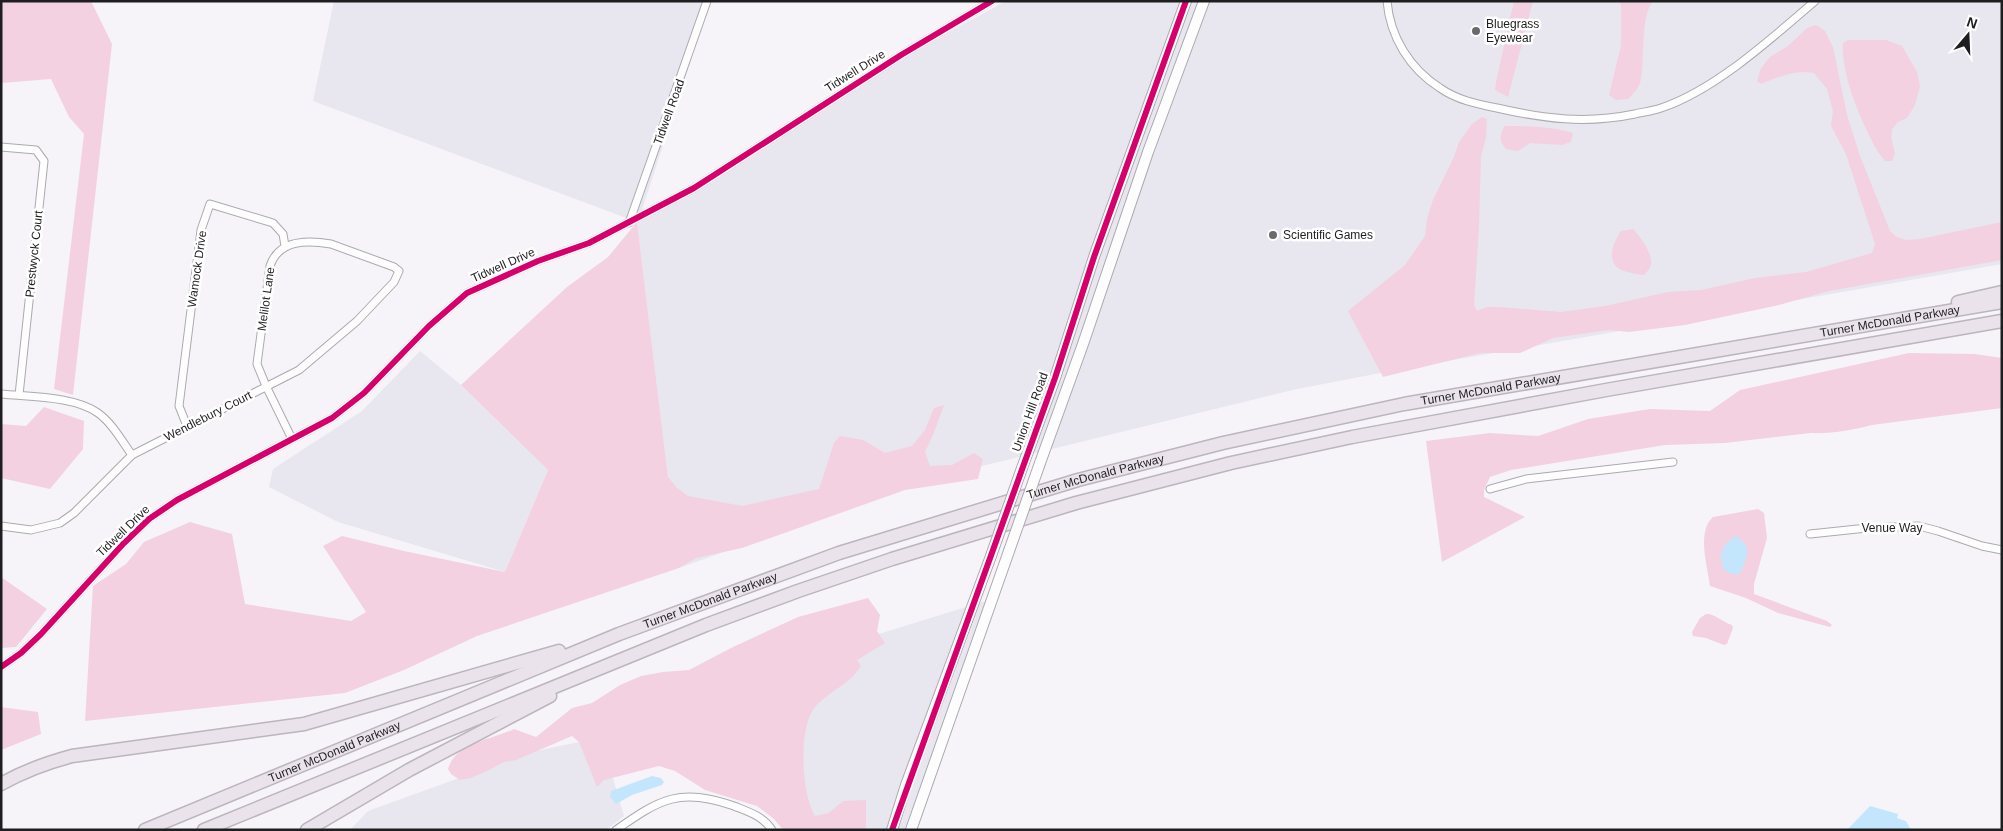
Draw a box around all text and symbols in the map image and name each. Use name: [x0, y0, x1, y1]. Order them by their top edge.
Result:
north arrow: [1943, 10, 1993, 60]
text: N: [1965, 13, 1980, 32]
place label: Bluegrass Eyewear: [1486, 17, 1539, 45]
marker: Bluegrass Eyewear: [1470, 25, 1482, 37]
street label: Tidwell Drive: [822, 47, 888, 95]
street label: Tidwell Road: [651, 77, 687, 147]
street label: Prestwyck Court: [22, 209, 46, 298]
place label: Scientific Games: [1283, 228, 1373, 242]
street label: Wamock Drive: [185, 229, 209, 308]
marker: Scientific Games: [1267, 229, 1279, 241]
street label: Tidwell Drive: [469, 245, 537, 285]
street label: Melilot Lane: [255, 266, 277, 332]
street label: Turner McDonald Parkway: [1819, 302, 1961, 340]
street label: Union Hill Road: [1009, 370, 1051, 454]
street label: Turner McDonald Parkway: [1420, 370, 1562, 408]
street label: Wendlebury Court: [162, 388, 255, 444]
street label: Turner McDonald Parkway: [1025, 451, 1166, 502]
street label: Tidwell Drive: [94, 502, 153, 560]
street label: Venue Way: [1862, 521, 1922, 535]
street label: Turner McDonald Parkway: [641, 569, 779, 632]
street label: Turner McDonald Parkway: [266, 718, 403, 785]

